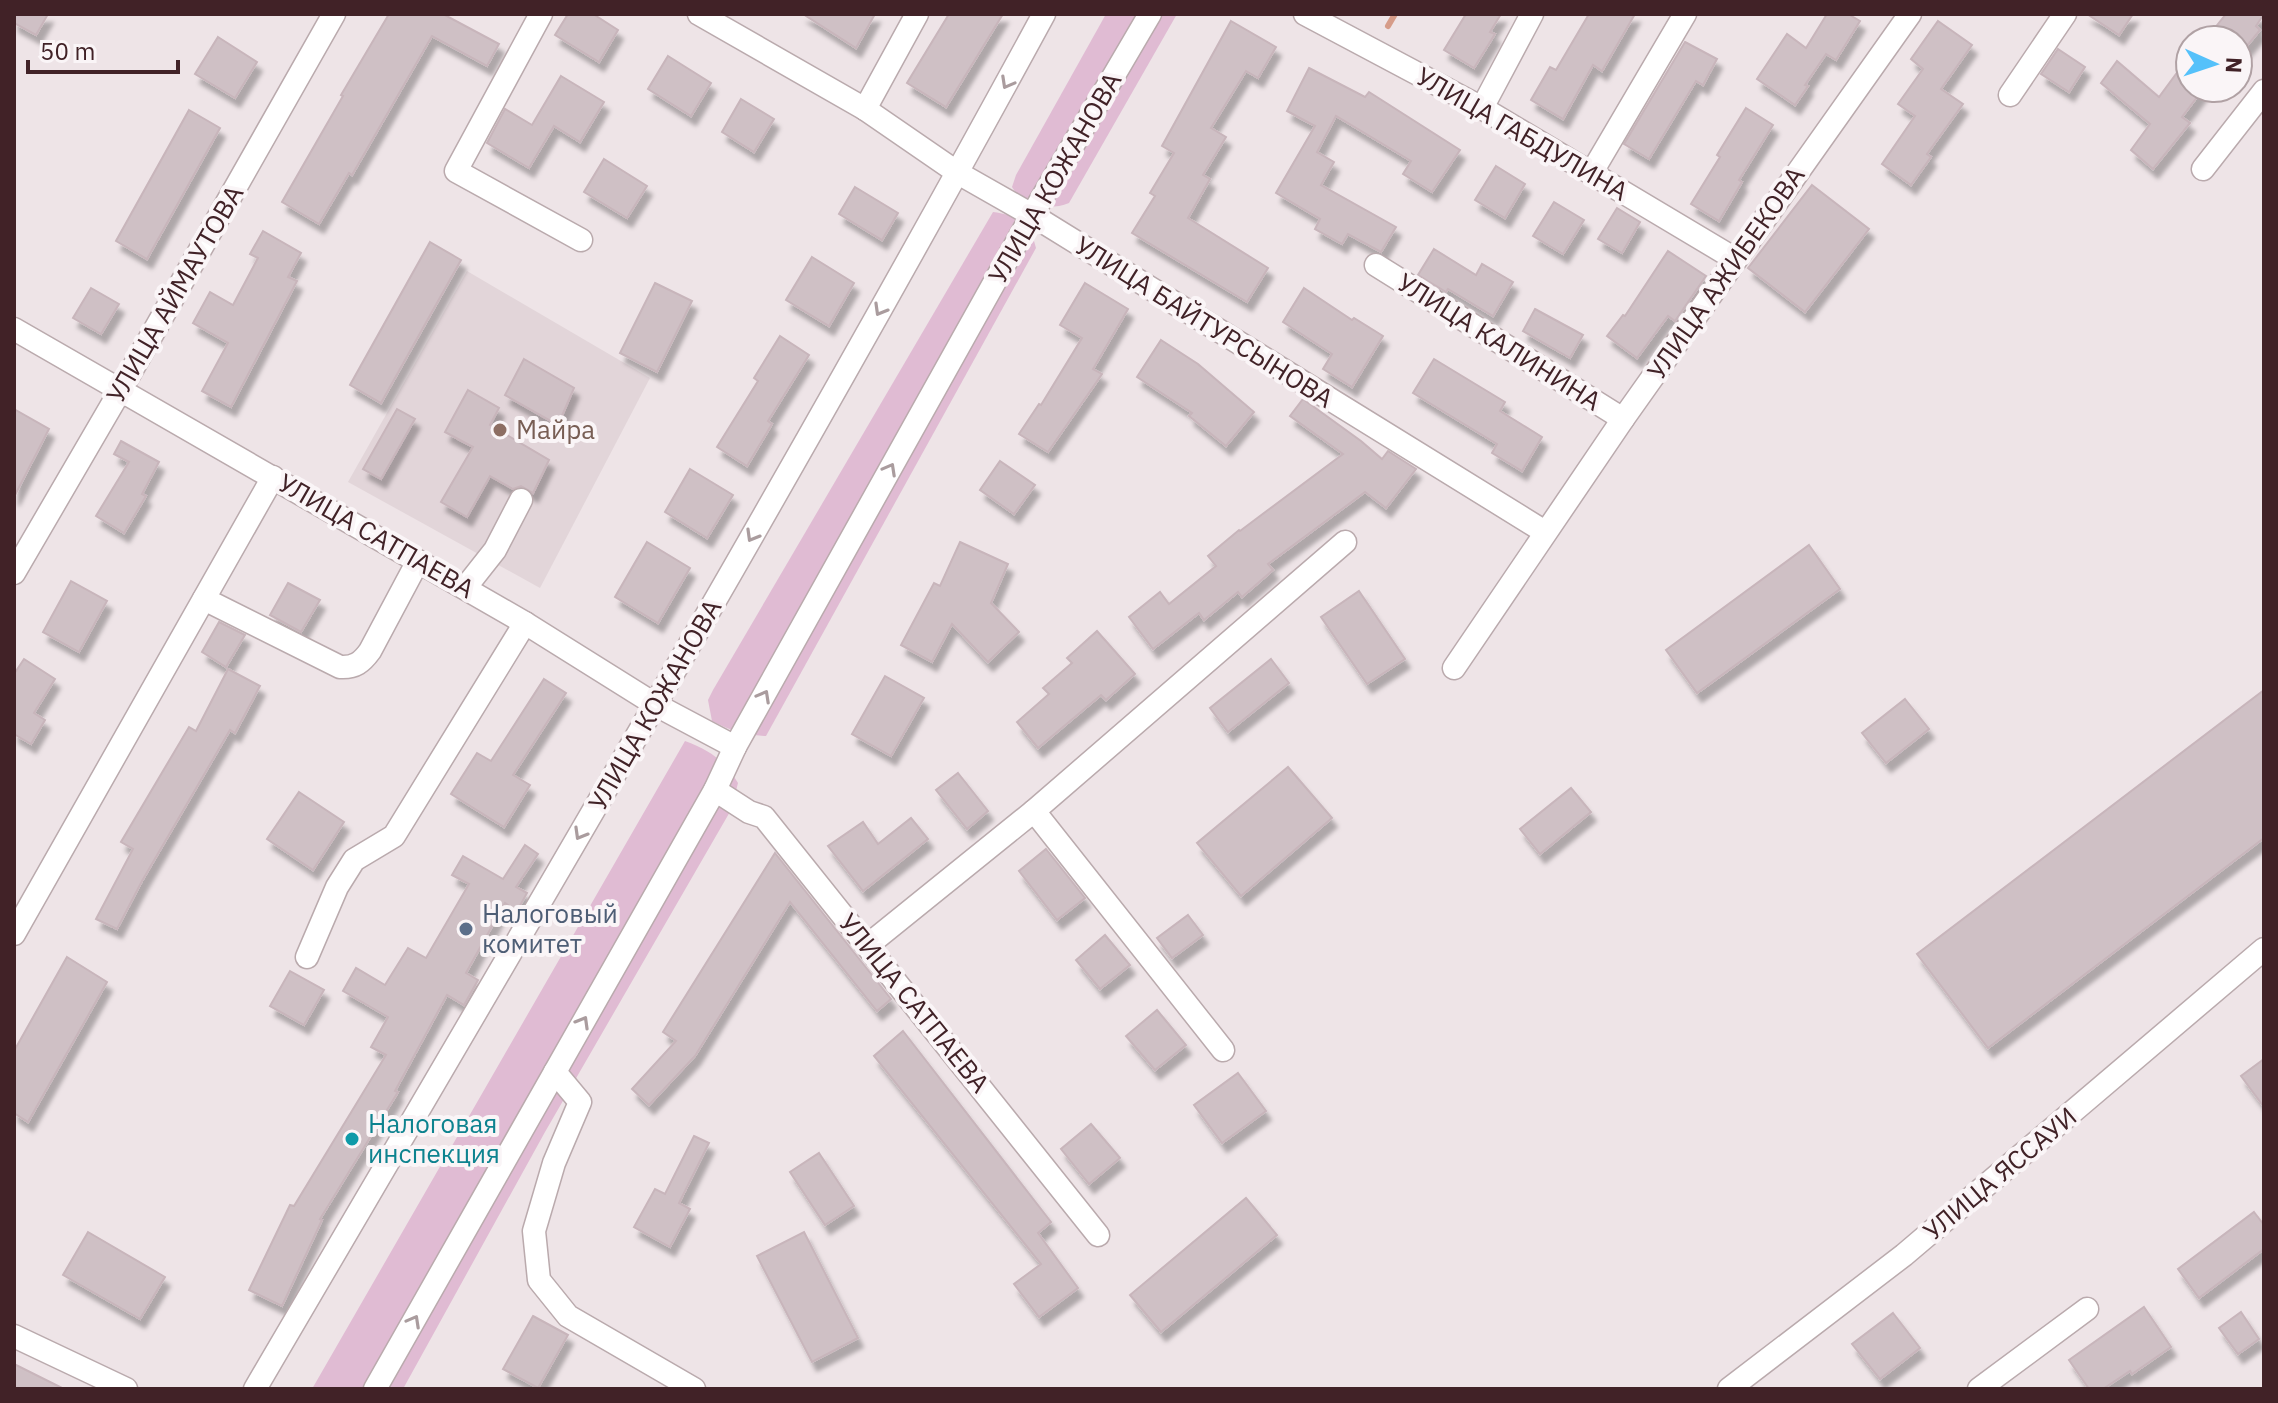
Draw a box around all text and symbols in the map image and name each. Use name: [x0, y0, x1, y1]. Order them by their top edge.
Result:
scale bar: [28, 24, 178, 74]
north arrow: [2174, 24, 2254, 104]
text: 50 m: [40, 35, 95, 67]
text: N: [2220, 56, 2249, 74]
street label: УЛИЦА ГАБДУЛИНА: [1410, 59, 1635, 208]
street label: УЛИЦА КОЖАНОВА: [980, 65, 1129, 289]
one-way arrow: [1001, 74, 1017, 88]
street label: УЛИЦА АЖИБЕКОВА: [1639, 159, 1812, 386]
street label: УЛИЦА АЙМАУТОВА: [98, 178, 250, 408]
street label: УЛИЦА БАЙТУРСЫНОВА: [1069, 228, 1341, 415]
street label: УЛИЦА КАЛИНИНА: [1391, 265, 1608, 418]
one-way arrow: [874, 301, 890, 315]
place label: Майра: [516, 412, 595, 446]
marker: Майра: [491, 421, 509, 439]
one-way arrow: [880, 464, 896, 478]
street label: УЛИЦА САТПАЕВА: [272, 465, 481, 605]
one-way arrow: [746, 527, 762, 542]
street label: УЛИЦА КОЖАНОВА: [580, 592, 729, 816]
one-way arrow: [754, 690, 769, 705]
one-way arrow: [575, 825, 590, 840]
place label: Налоговый комитет: [482, 896, 618, 960]
street label: УЛИЦА САТПАЕВА: [832, 906, 998, 1099]
marker: Налоговый комитет: [457, 920, 475, 938]
one-way arrow: [573, 1016, 589, 1031]
street label: УЛИЦА ЯССАУИ: [1916, 1099, 2083, 1247]
place label: Налоговая инспекция: [368, 1106, 500, 1170]
marker: Налоговая инспекция: [343, 1130, 361, 1148]
one-way arrow: [404, 1315, 420, 1330]

